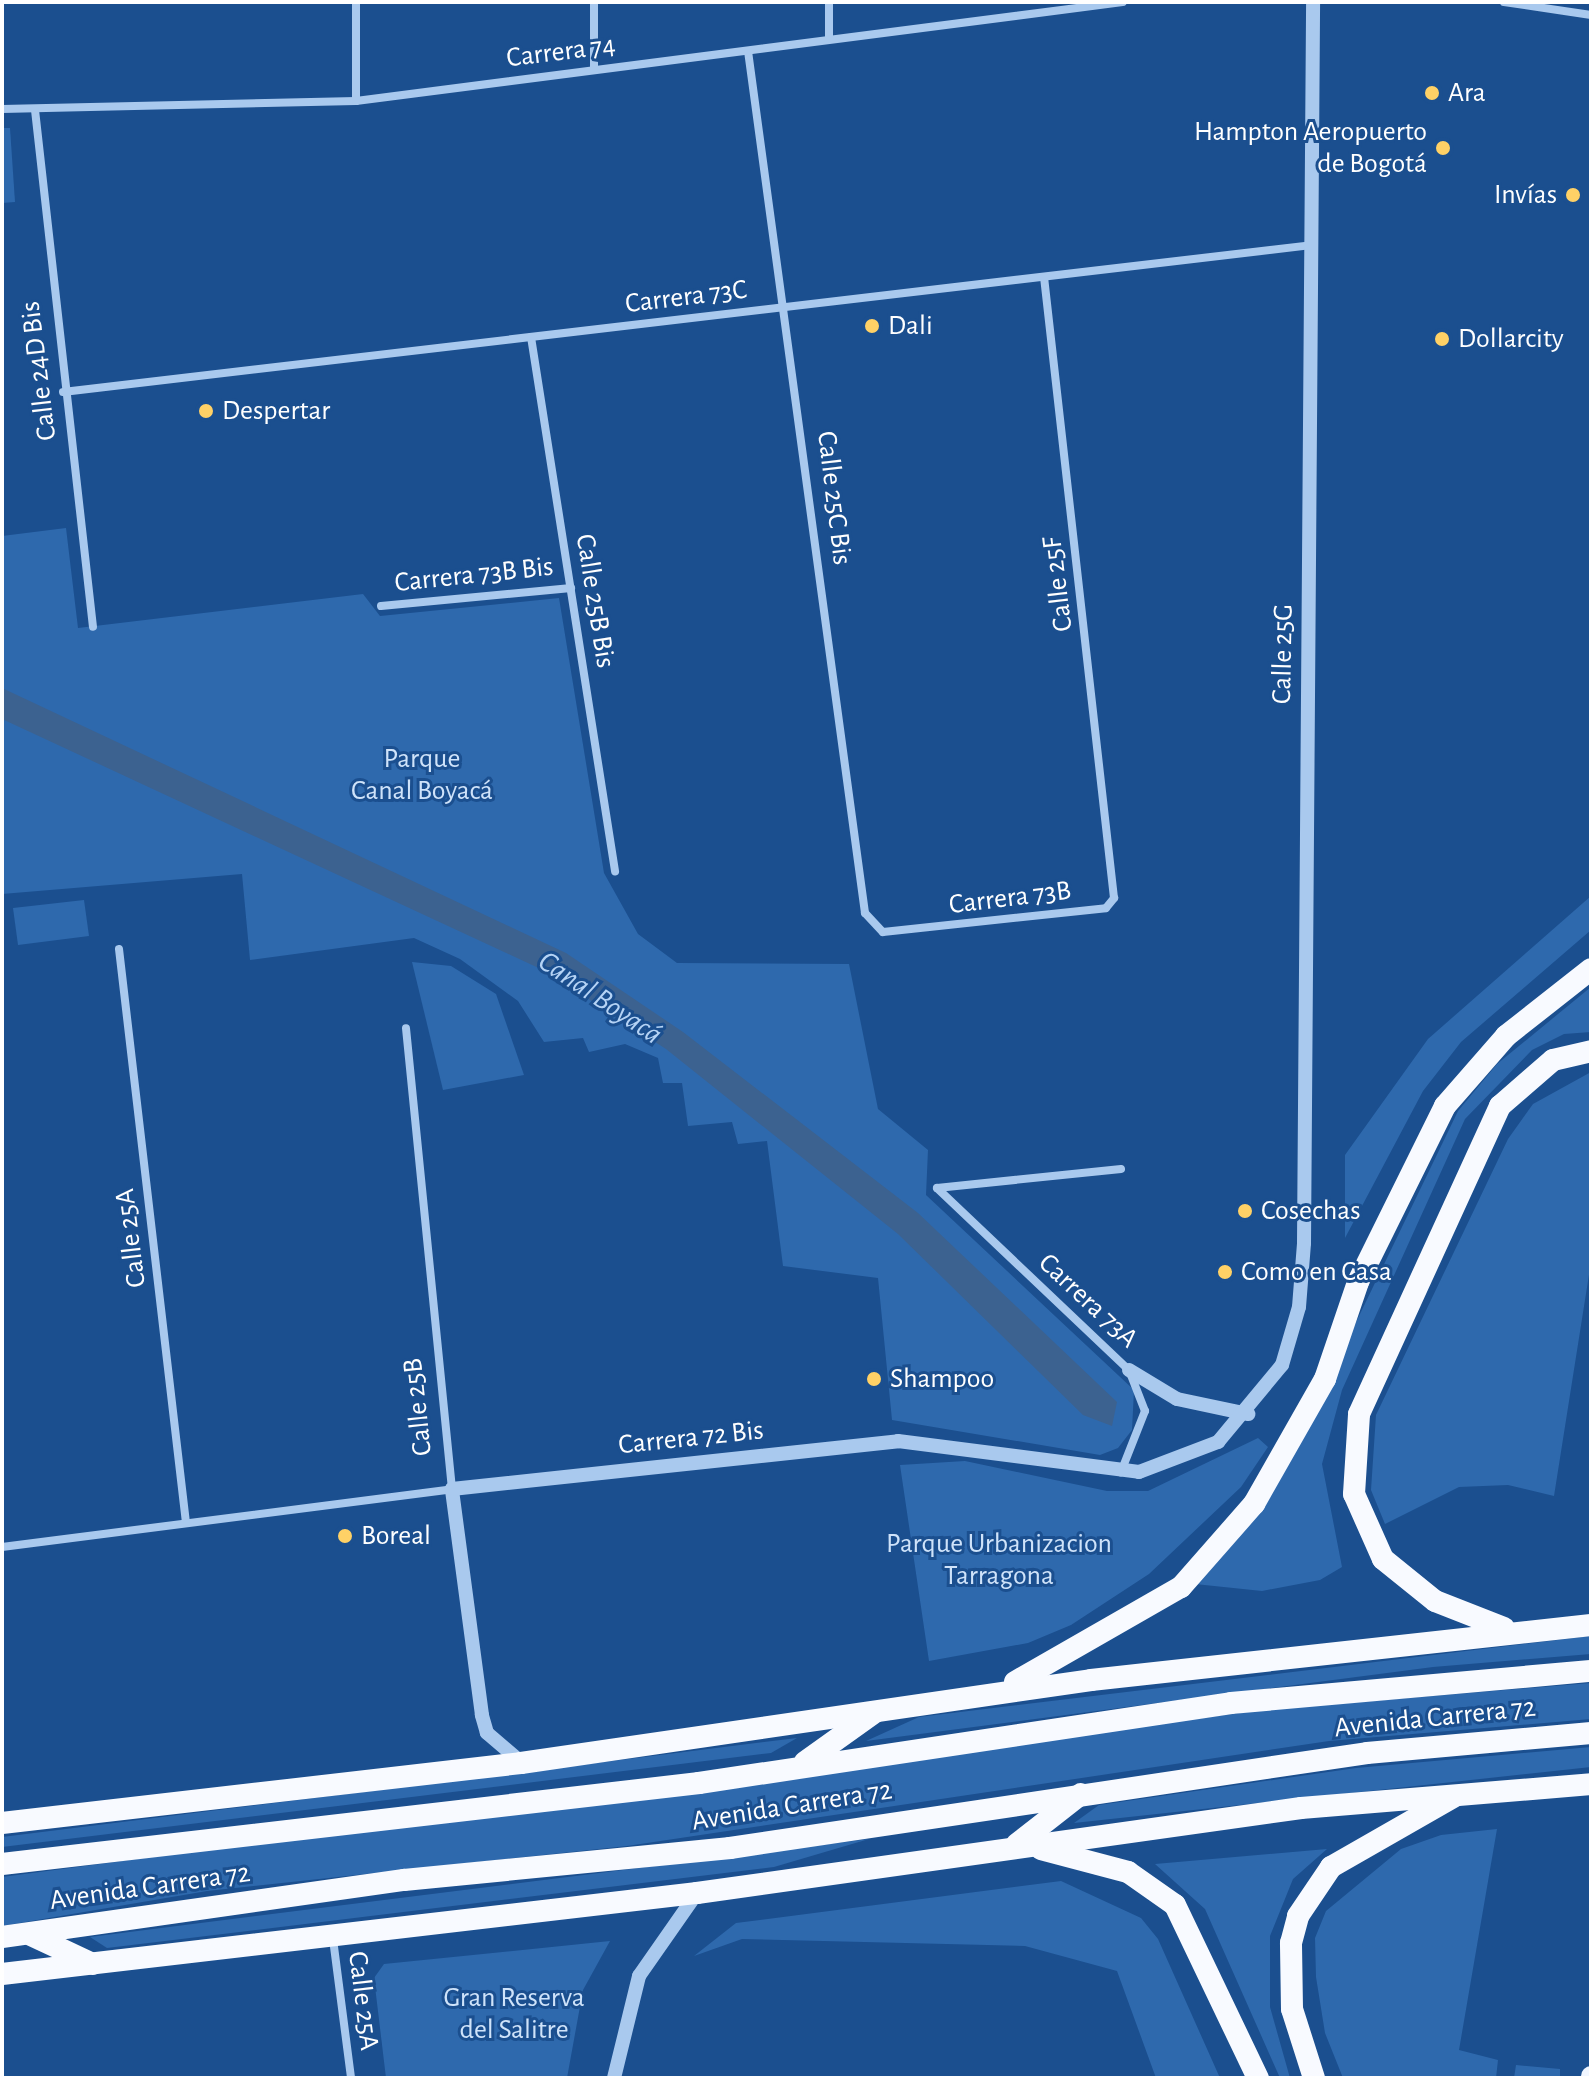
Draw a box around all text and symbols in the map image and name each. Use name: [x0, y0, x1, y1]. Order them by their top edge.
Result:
street label: Carrera 74: [505, 29, 617, 75]
place label: Ara: [1448, 76, 1486, 110]
marker: Ara: [1423, 84, 1441, 102]
place label: Hampton Aeropuerto de Bogotá: [1194, 115, 1427, 181]
marker: Hampton Aeropuerto de Bogotá: [1434, 139, 1452, 157]
place label: Invías: [1494, 178, 1557, 212]
marker: Invías: [1564, 186, 1582, 204]
street label: Carrera 73C: [623, 273, 749, 321]
street label: Calle 24D Bis: [14, 300, 64, 442]
place label: Dali: [888, 309, 933, 343]
marker: Dali: [863, 317, 881, 335]
place label: Dollarcity: [1458, 322, 1564, 356]
marker: Dollarcity: [1433, 330, 1451, 348]
place label: Despertar: [222, 394, 330, 428]
marker: Despertar: [197, 402, 215, 420]
street label: Calle 25C Bis: [809, 429, 859, 567]
street label: Calle 25B Bis: [568, 532, 622, 670]
street label: Calle 25F: [1036, 535, 1080, 633]
street label: Carrera 73B Bis: [393, 550, 555, 600]
street label: Calle 25G: [1265, 604, 1301, 704]
park label: Parque Canal Boyacá: [351, 742, 493, 808]
street label: Carrera 73B: [947, 874, 1073, 922]
water label: Canal Boyacá: [531, 943, 669, 1053]
street label: Calle 25A: [108, 1187, 154, 1289]
place label: Cosechas: [1261, 1194, 1361, 1228]
marker: Cosechas: [1236, 1202, 1254, 1220]
street label: Carrera 73A: [1031, 1246, 1145, 1356]
place label: Como en Casa: [1241, 1255, 1392, 1289]
marker: Como en Casa: [1216, 1263, 1234, 1281]
street label: Calle 25B: [396, 1356, 440, 1458]
place label: Shampoo: [890, 1362, 994, 1396]
marker: Shampoo: [865, 1370, 883, 1388]
street label: Carrera 72 Bis: [617, 1414, 765, 1462]
place label: Boreal: [361, 1519, 431, 1553]
marker: Boreal: [336, 1527, 354, 1545]
park label: Parque Urbanizacion Tarragona: [886, 1527, 1112, 1593]
street label: Avenida Carrera 72: [1333, 1691, 1537, 1745]
street label: Avenida Carrera 72: [690, 1774, 894, 1838]
street label: Avenida Carrera 72: [48, 1856, 252, 1918]
street label: Calle 25A: [340, 1950, 386, 2052]
park label: Gran Reserva del Salitre: [443, 1981, 585, 2047]

